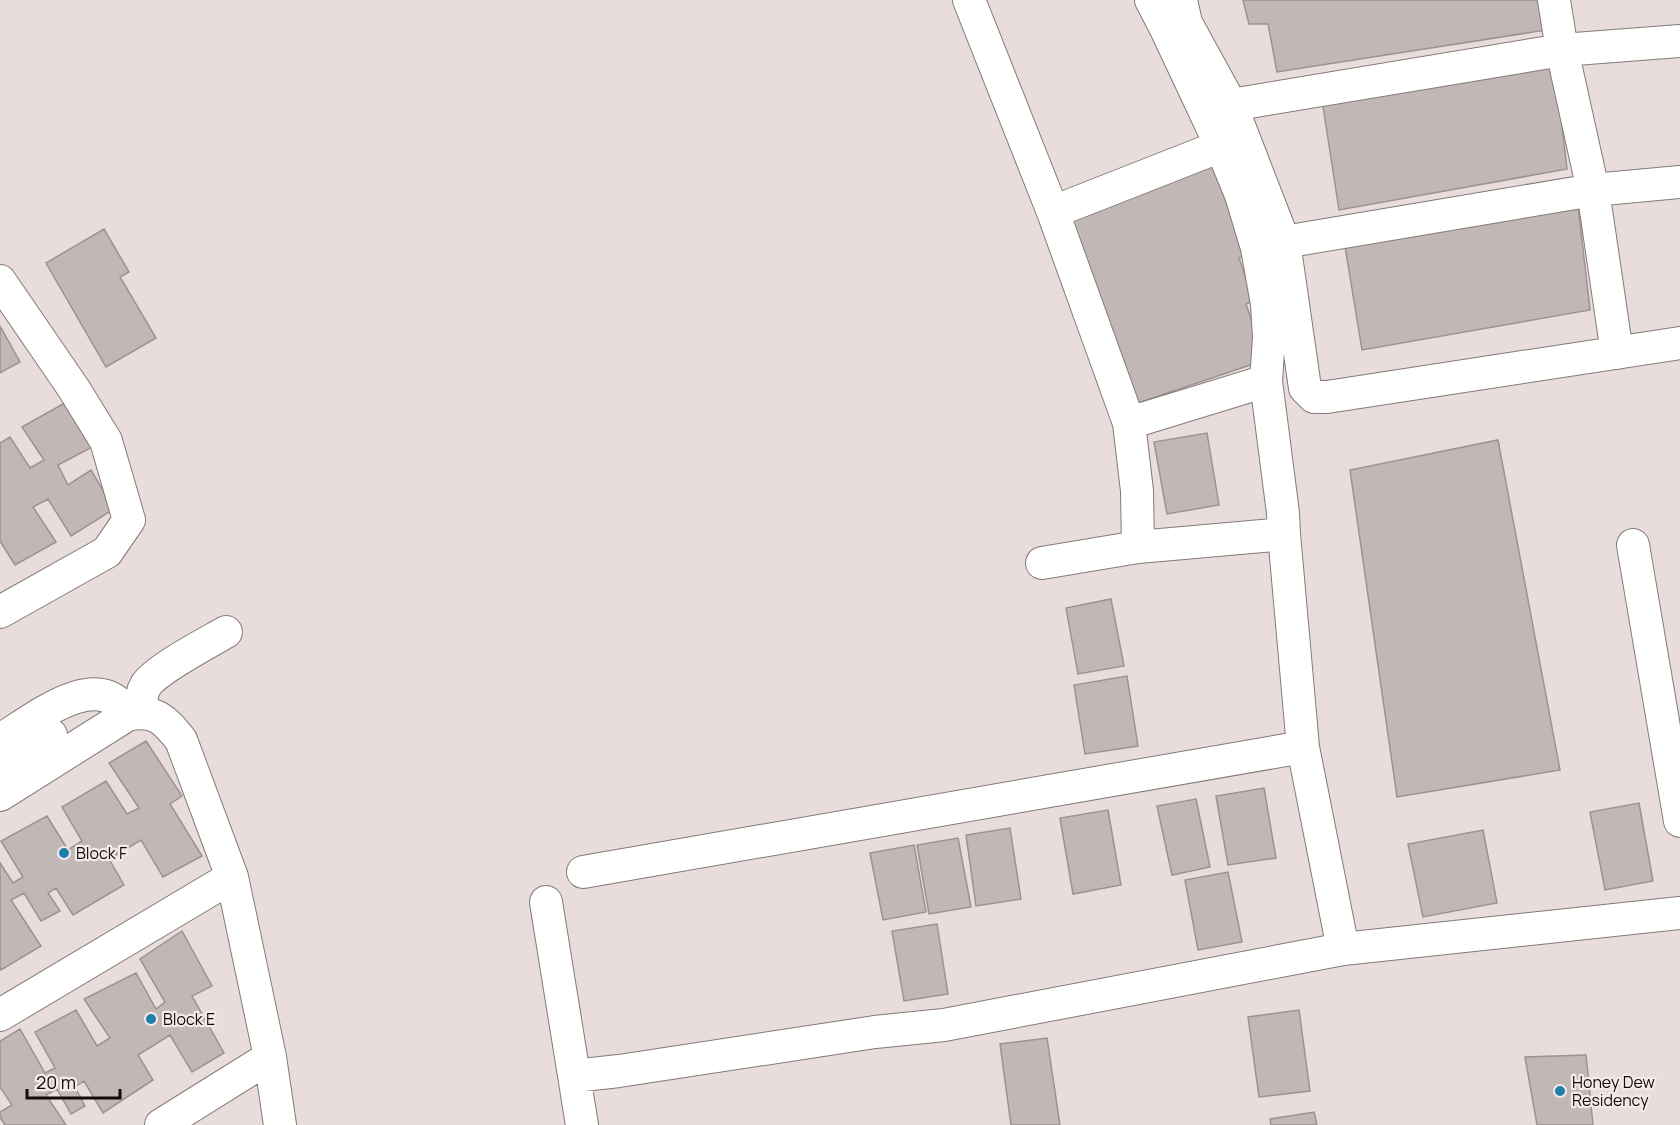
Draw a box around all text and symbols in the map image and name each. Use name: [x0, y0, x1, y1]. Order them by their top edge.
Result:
place label: Block F: [76, 842, 127, 864]
marker: Block F: [57, 846, 71, 860]
place label: Block E: [163, 1008, 215, 1030]
marker: Block E: [144, 1012, 158, 1026]
scale bar: [27, 1062, 120, 1100]
text: 20 m: [36, 1070, 76, 1094]
place label: Honey Dew Residency: [1572, 1071, 1655, 1111]
marker: Honey Dew Residency: [1553, 1084, 1567, 1098]

